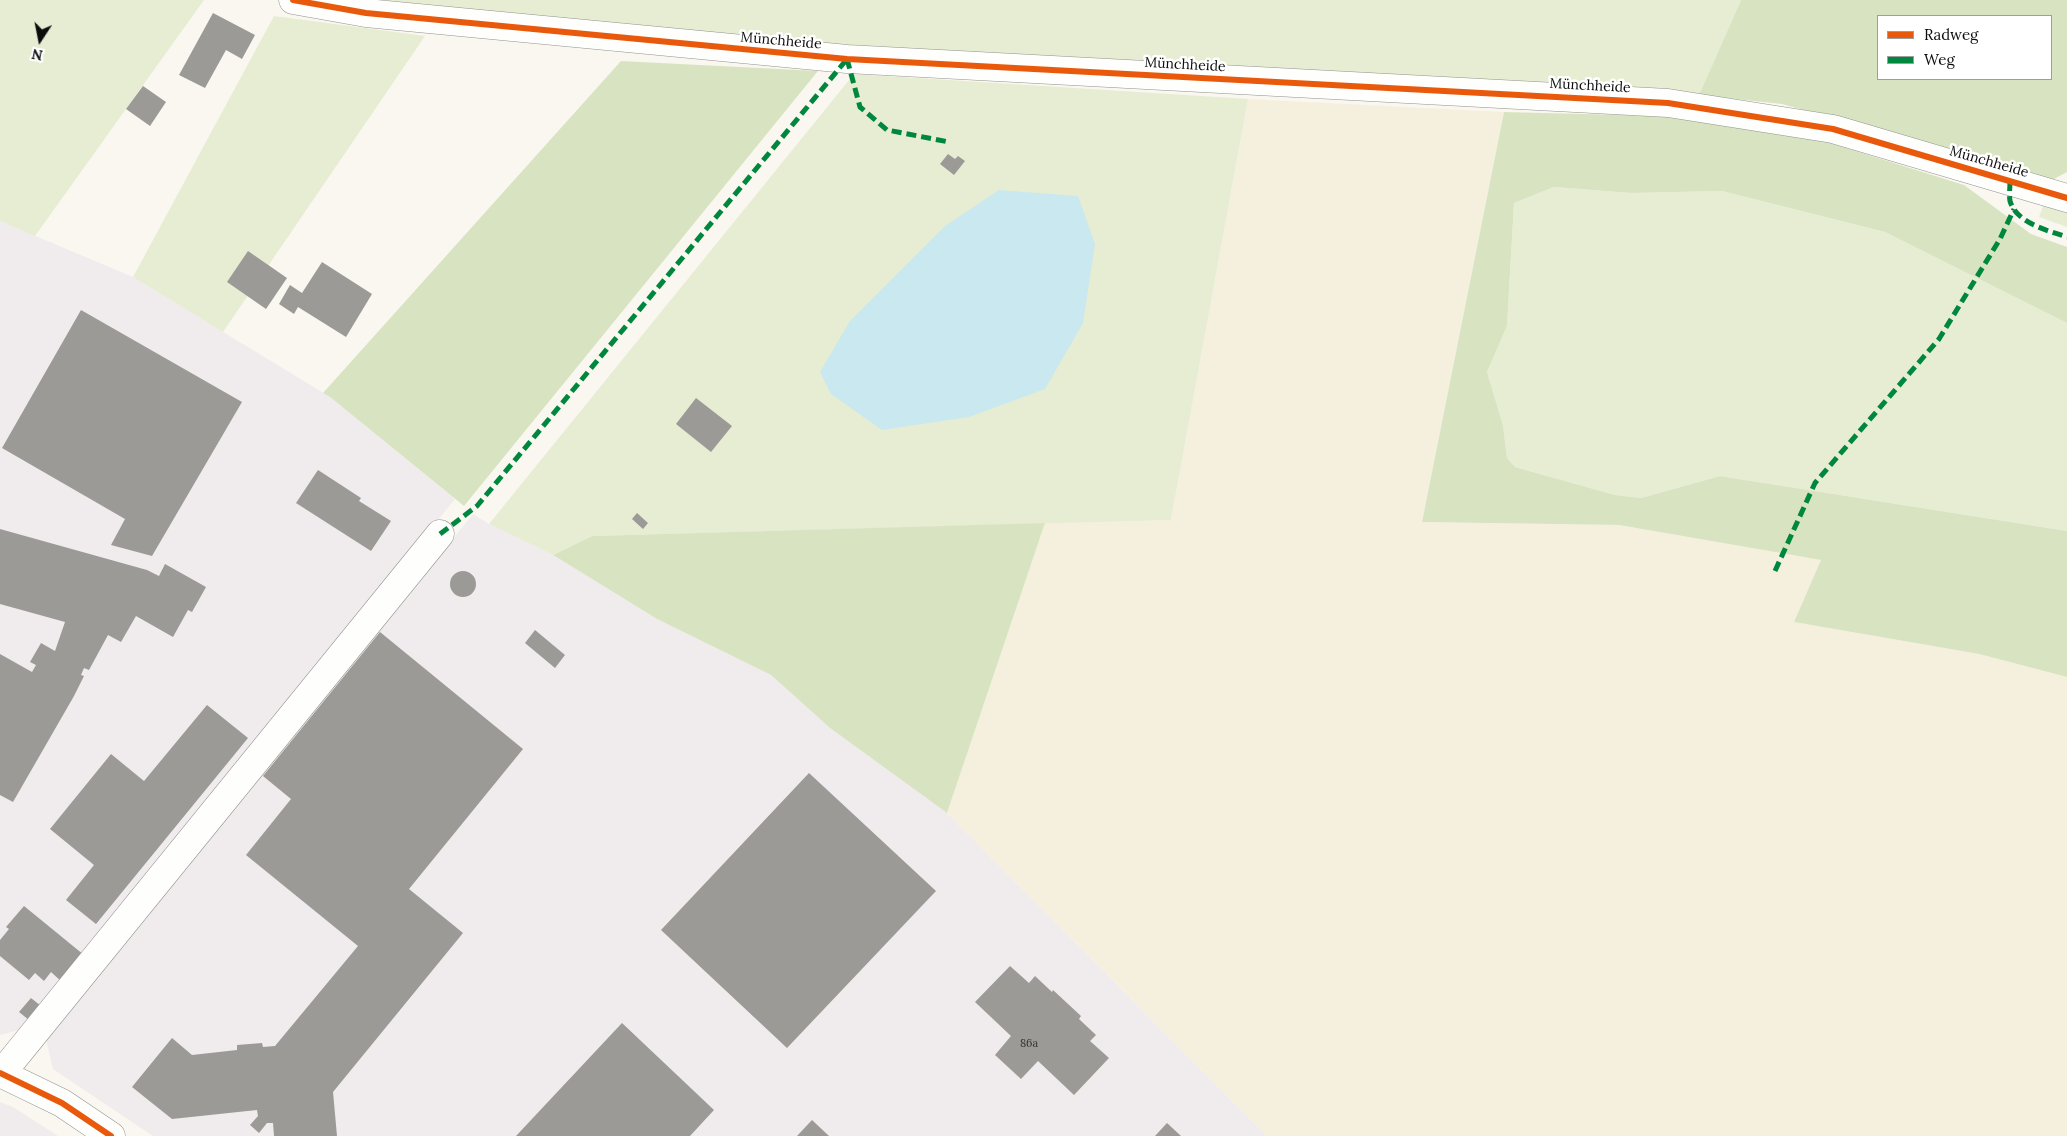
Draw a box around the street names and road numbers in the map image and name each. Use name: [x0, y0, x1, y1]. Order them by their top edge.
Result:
street label: Münchheide: [740, 29, 822, 53]
street label: Münchheide: [1144, 54, 1226, 76]
street label: Münchheide: [1549, 75, 1631, 97]
street label: Münchheide: [1948, 143, 2030, 181]

